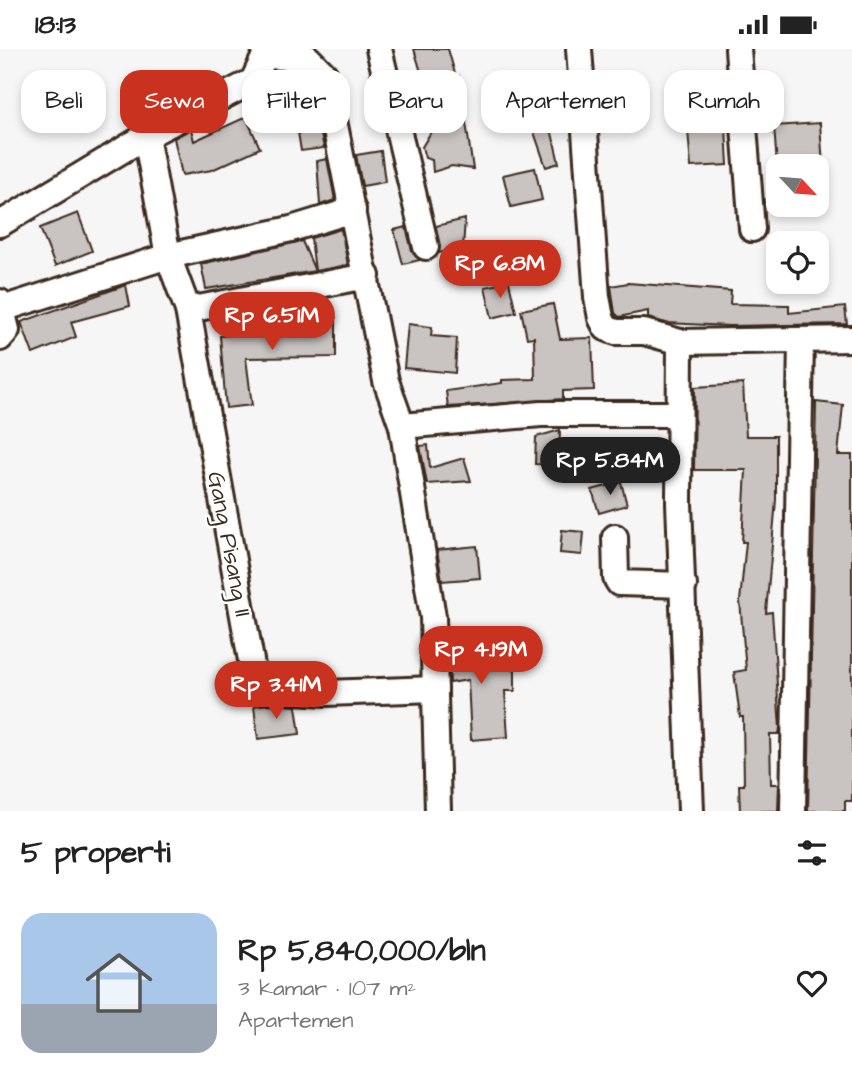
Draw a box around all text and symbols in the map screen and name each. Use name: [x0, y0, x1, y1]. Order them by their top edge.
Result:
text: 18:13: [35, 7, 76, 43]
chip: Beli: [21, 70, 106, 133]
chip: Sewa: [120, 70, 228, 133]
chip: Filter: [242, 70, 350, 133]
chip: Baru: [364, 70, 467, 133]
chip: Apartemen: [481, 70, 650, 133]
chip: Rumah: [664, 70, 784, 133]
north arrow: [766, 154, 830, 217]
map controls: [766, 154, 829, 294]
button: locate: [766, 231, 829, 294]
pin: Rp 6.8M: [435, 240, 565, 300]
text: Rp 6.8M: [455, 247, 545, 279]
pin: Rp 6.51M: [200, 293, 344, 352]
text: Rp 6.51M: [225, 299, 319, 331]
pin: Rp 5.84M: [538, 437, 682, 497]
text: Rp 5.84M: [556, 444, 664, 476]
street label: Gang Pisang II: [197, 469, 260, 620]
pin: Rp 4.19M: [409, 627, 553, 686]
text: Rp 4.19M: [435, 633, 527, 665]
pin: Rp 3.41M: [204, 661, 348, 721]
text: Rp 3.41M: [231, 668, 321, 700]
text: 5 properti: [21, 832, 171, 874]
icon: filters: [793, 834, 831, 872]
text: Rp 5,840,000/bln: [238, 930, 486, 972]
icon: home: [77, 941, 161, 1025]
icon: heart: [793, 964, 831, 1002]
text: 3 kamar · 107 m²: [238, 972, 416, 1004]
text: Apartemen: [238, 1004, 354, 1036]

